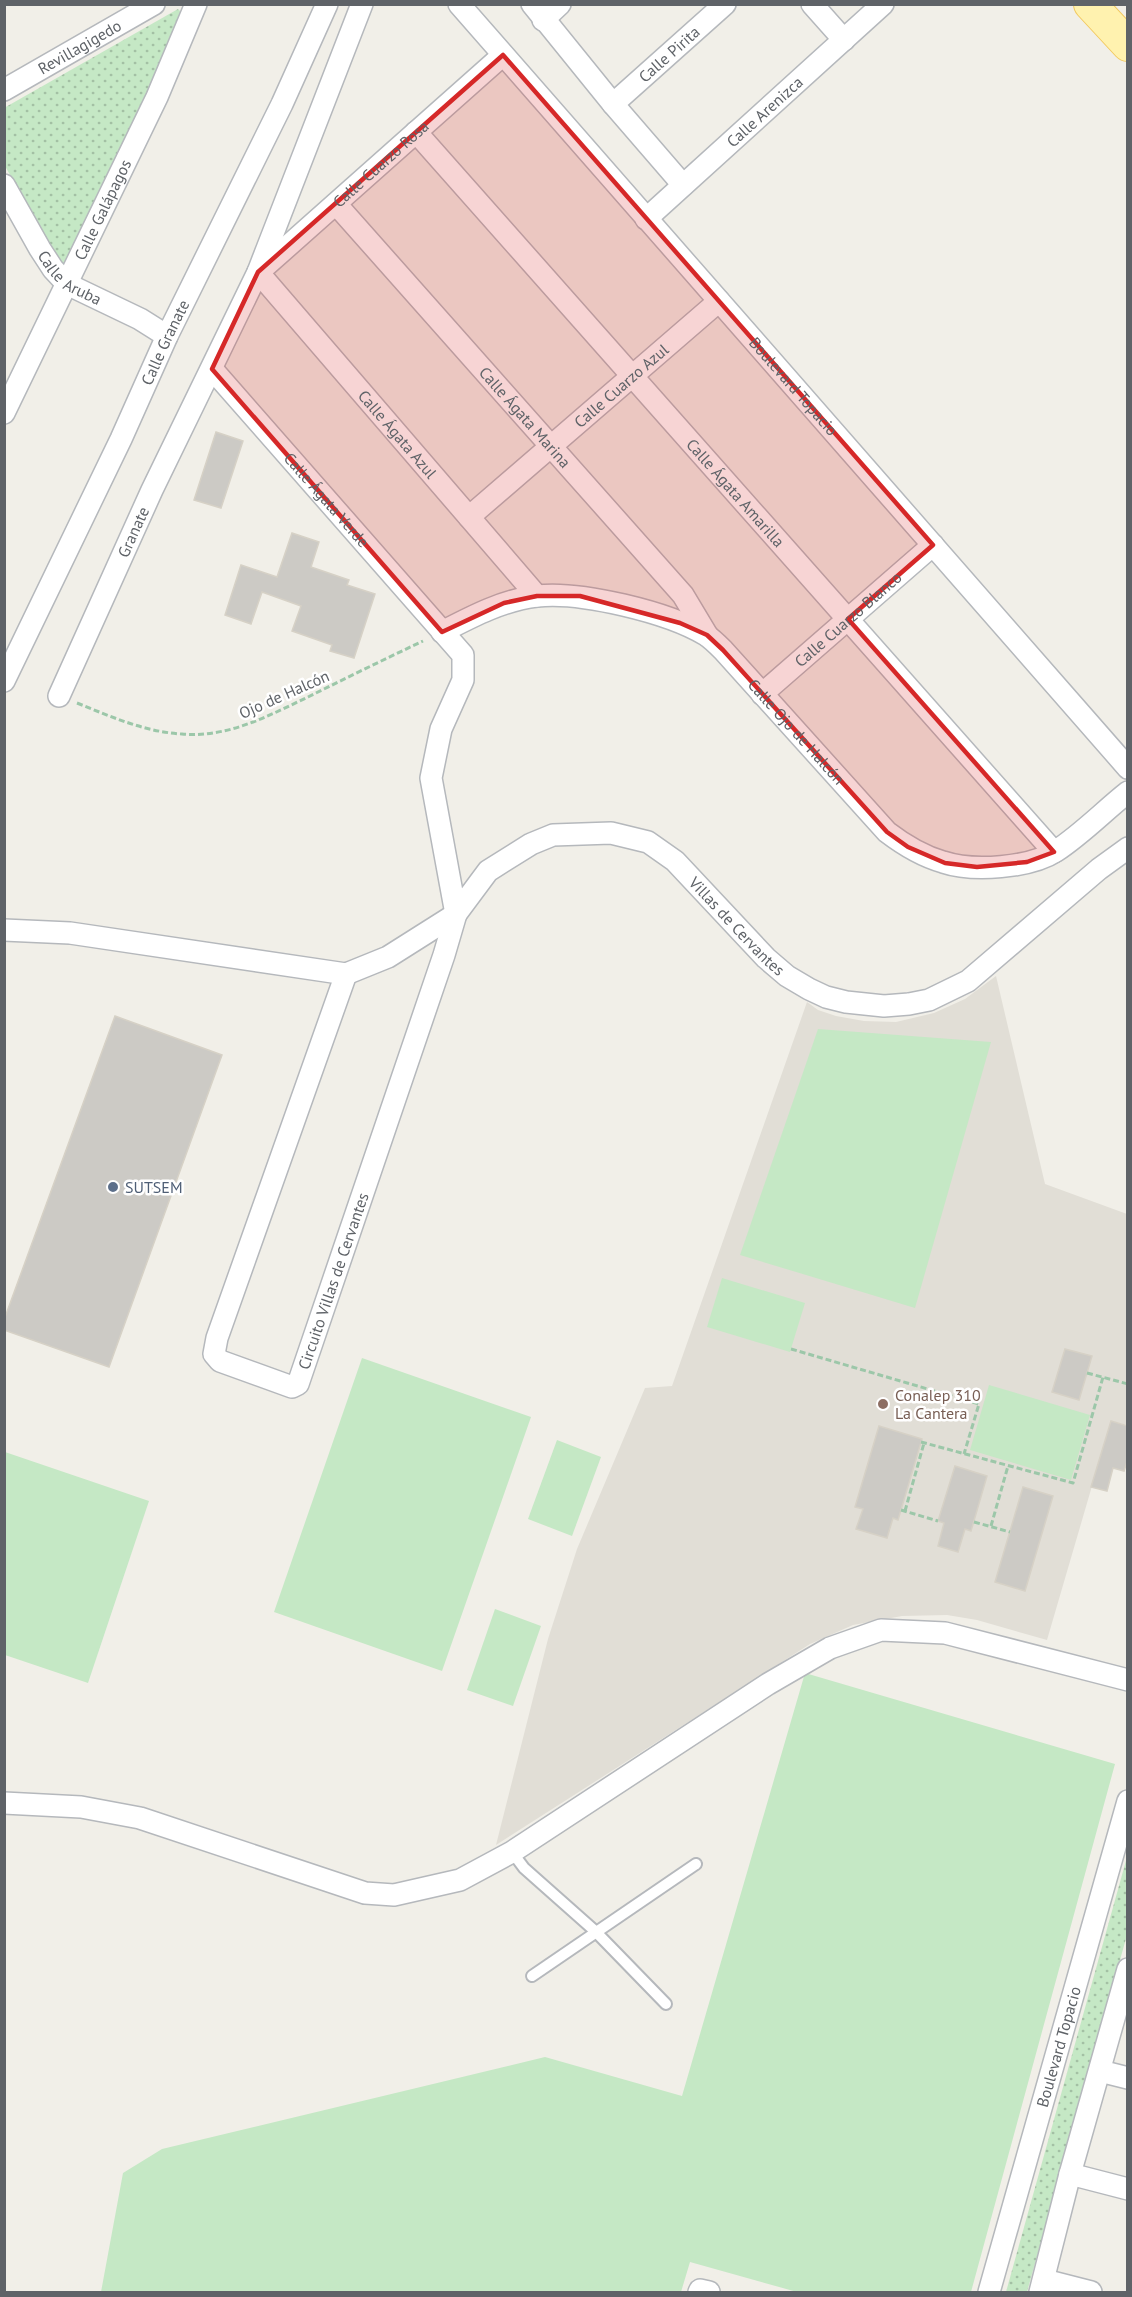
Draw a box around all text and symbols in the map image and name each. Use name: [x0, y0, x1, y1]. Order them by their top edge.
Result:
street label: Revillagigedo: [34, 15, 125, 78]
street label: Calle Pirita: [634, 22, 704, 86]
street label: Calle Arenizca: [722, 72, 807, 151]
street label: Calle Cuarzo Rosa: [329, 116, 433, 211]
street label: Calle Galápagos: [70, 156, 135, 263]
street label: Calle Aruba: [34, 246, 105, 309]
street label: Calle Granate: [136, 296, 193, 388]
street label: Boulevard Topacio: [745, 333, 842, 440]
street label: Calle Cuarzo Azul: [570, 339, 673, 432]
street label: Calle Ágata Marina: [475, 362, 575, 472]
street label: Calle Ágata Azul: [354, 386, 441, 483]
street label: Calle Ágata Amarilla: [682, 434, 789, 551]
street label: Calle Ágata Verde: [280, 448, 374, 551]
street label: Granate: [113, 504, 153, 560]
street label: Calle Cuarzo Blanco: [790, 567, 906, 671]
street label: Ojo de Halcón: [236, 665, 332, 723]
street label: Calle Ojo de Halcón: [744, 675, 849, 789]
street label: Villas de Cervantes: [684, 872, 789, 980]
place label: SUTSEM: [125, 1177, 183, 1197]
marker: SUTSEM: [106, 1180, 120, 1194]
street label: Circuito Villas de Cervantes: [293, 1190, 373, 1372]
place label: Conalep 310 La Cantera: [895, 1385, 981, 1423]
marker: Conalep 310 La Cantera: [876, 1397, 890, 1411]
street label: Boulevard Topacio: [1032, 1984, 1085, 2109]

